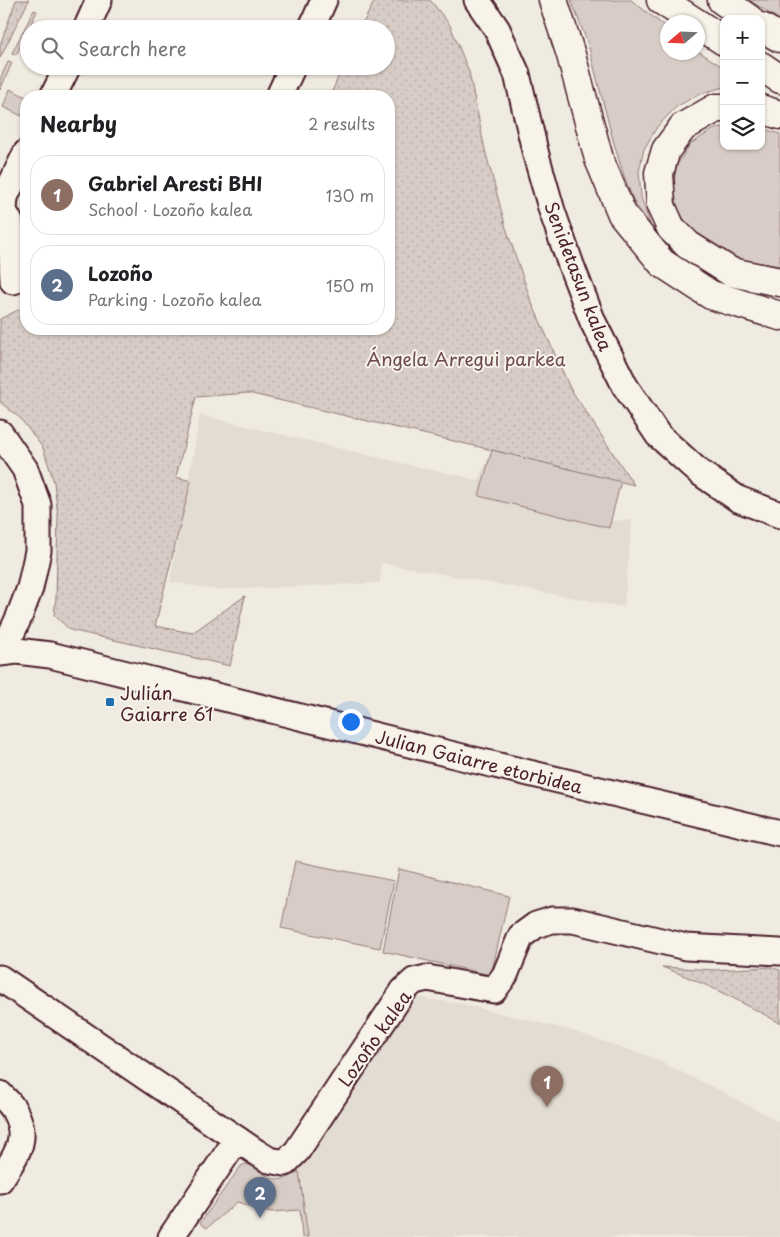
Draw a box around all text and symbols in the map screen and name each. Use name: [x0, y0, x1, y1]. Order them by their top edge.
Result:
north arrow: [660, 15, 705, 60]
map controls: [720, 15, 765, 150]
button: +: [720, 15, 765, 60]
search box: [20, 20, 395, 75]
icon: search: [38, 34, 66, 62]
text: Search here: [78, 34, 187, 62]
button: −: [720, 60, 765, 105]
button: layers: [720, 105, 765, 150]
text: Nearby: [40, 107, 117, 139]
text: 2 results: [308, 111, 375, 135]
text: Gabriel Aresti BHI: [88, 169, 262, 197]
text: 1: [53, 183, 61, 207]
text: 130 m: [326, 183, 374, 207]
text: School · Lozoño kalea: [88, 197, 252, 221]
street label: Senidetasun kalea: [538, 197, 620, 355]
text: Lozoño: [88, 259, 153, 287]
text: 2: [51, 273, 63, 297]
text: 150 m: [326, 273, 374, 297]
text: Parking · Lozoño kalea: [88, 287, 261, 311]
park label: Ángela Arregui parkea: [366, 345, 566, 372]
place label: Julián Gaiarre 61: [120, 679, 213, 727]
marker: Julián Gaiarre 61: [104, 696, 116, 708]
your location: [338, 709, 364, 735]
street label: Julian Gaiarre etorbidea: [372, 722, 586, 800]
street label: Lozoño kalea: [331, 984, 418, 1092]
pin: 1: [531, 1066, 563, 1107]
pin: 2: [244, 1177, 276, 1218]

